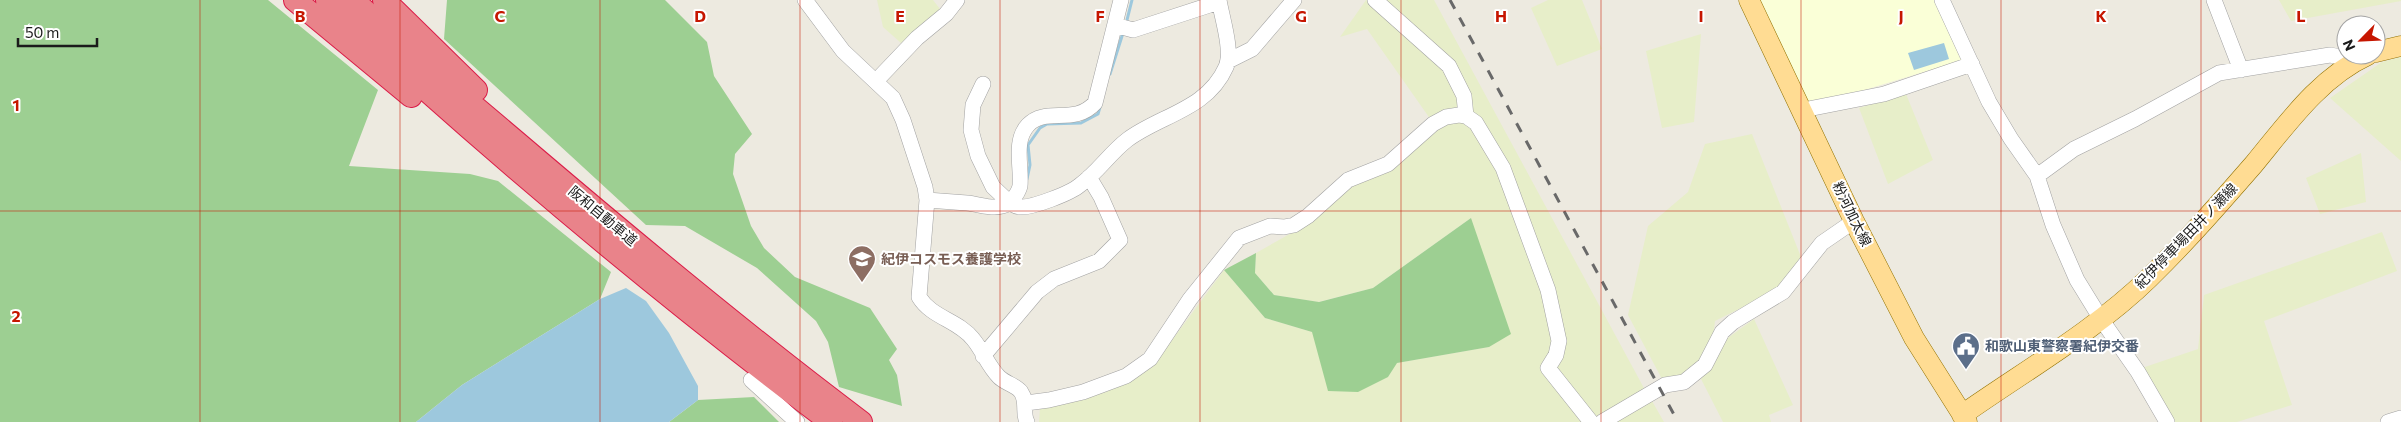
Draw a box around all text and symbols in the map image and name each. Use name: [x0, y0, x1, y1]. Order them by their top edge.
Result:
text: B: [295, 6, 306, 25]
text: C: [495, 6, 506, 25]
text: D: [694, 6, 706, 25]
text: E: [895, 6, 905, 25]
text: F: [1095, 6, 1105, 25]
text: G: [1295, 6, 1307, 25]
text: H: [1495, 6, 1507, 25]
text: I: [1698, 6, 1704, 25]
text: J: [1898, 6, 1904, 25]
text: K: [2095, 6, 2107, 25]
text: L: [2296, 6, 2306, 25]
scale bar: [18, 15, 96, 47]
north arrow: [2336, 15, 2386, 65]
text: 50 m: [25, 23, 59, 41]
text: N: [2339, 37, 2359, 54]
text: 1: [12, 95, 20, 114]
street label: 粉河加太線: [1829, 179, 1875, 249]
street label: 紀伊停車場田井ノ瀬線: [2131, 179, 2240, 292]
street label: 阪和自動車道: [566, 182, 641, 249]
school or university icon: 紀伊コスモス養護学校: [847, 244, 877, 283]
place label: 紀伊コスモス養護学校: [881, 250, 1021, 267]
text: 2: [11, 306, 21, 325]
public building icon: 和歌山東警察署紀伊交番: [1951, 331, 1981, 370]
place label: 和歌山東警察署紀伊交番: [1985, 337, 2139, 354]

